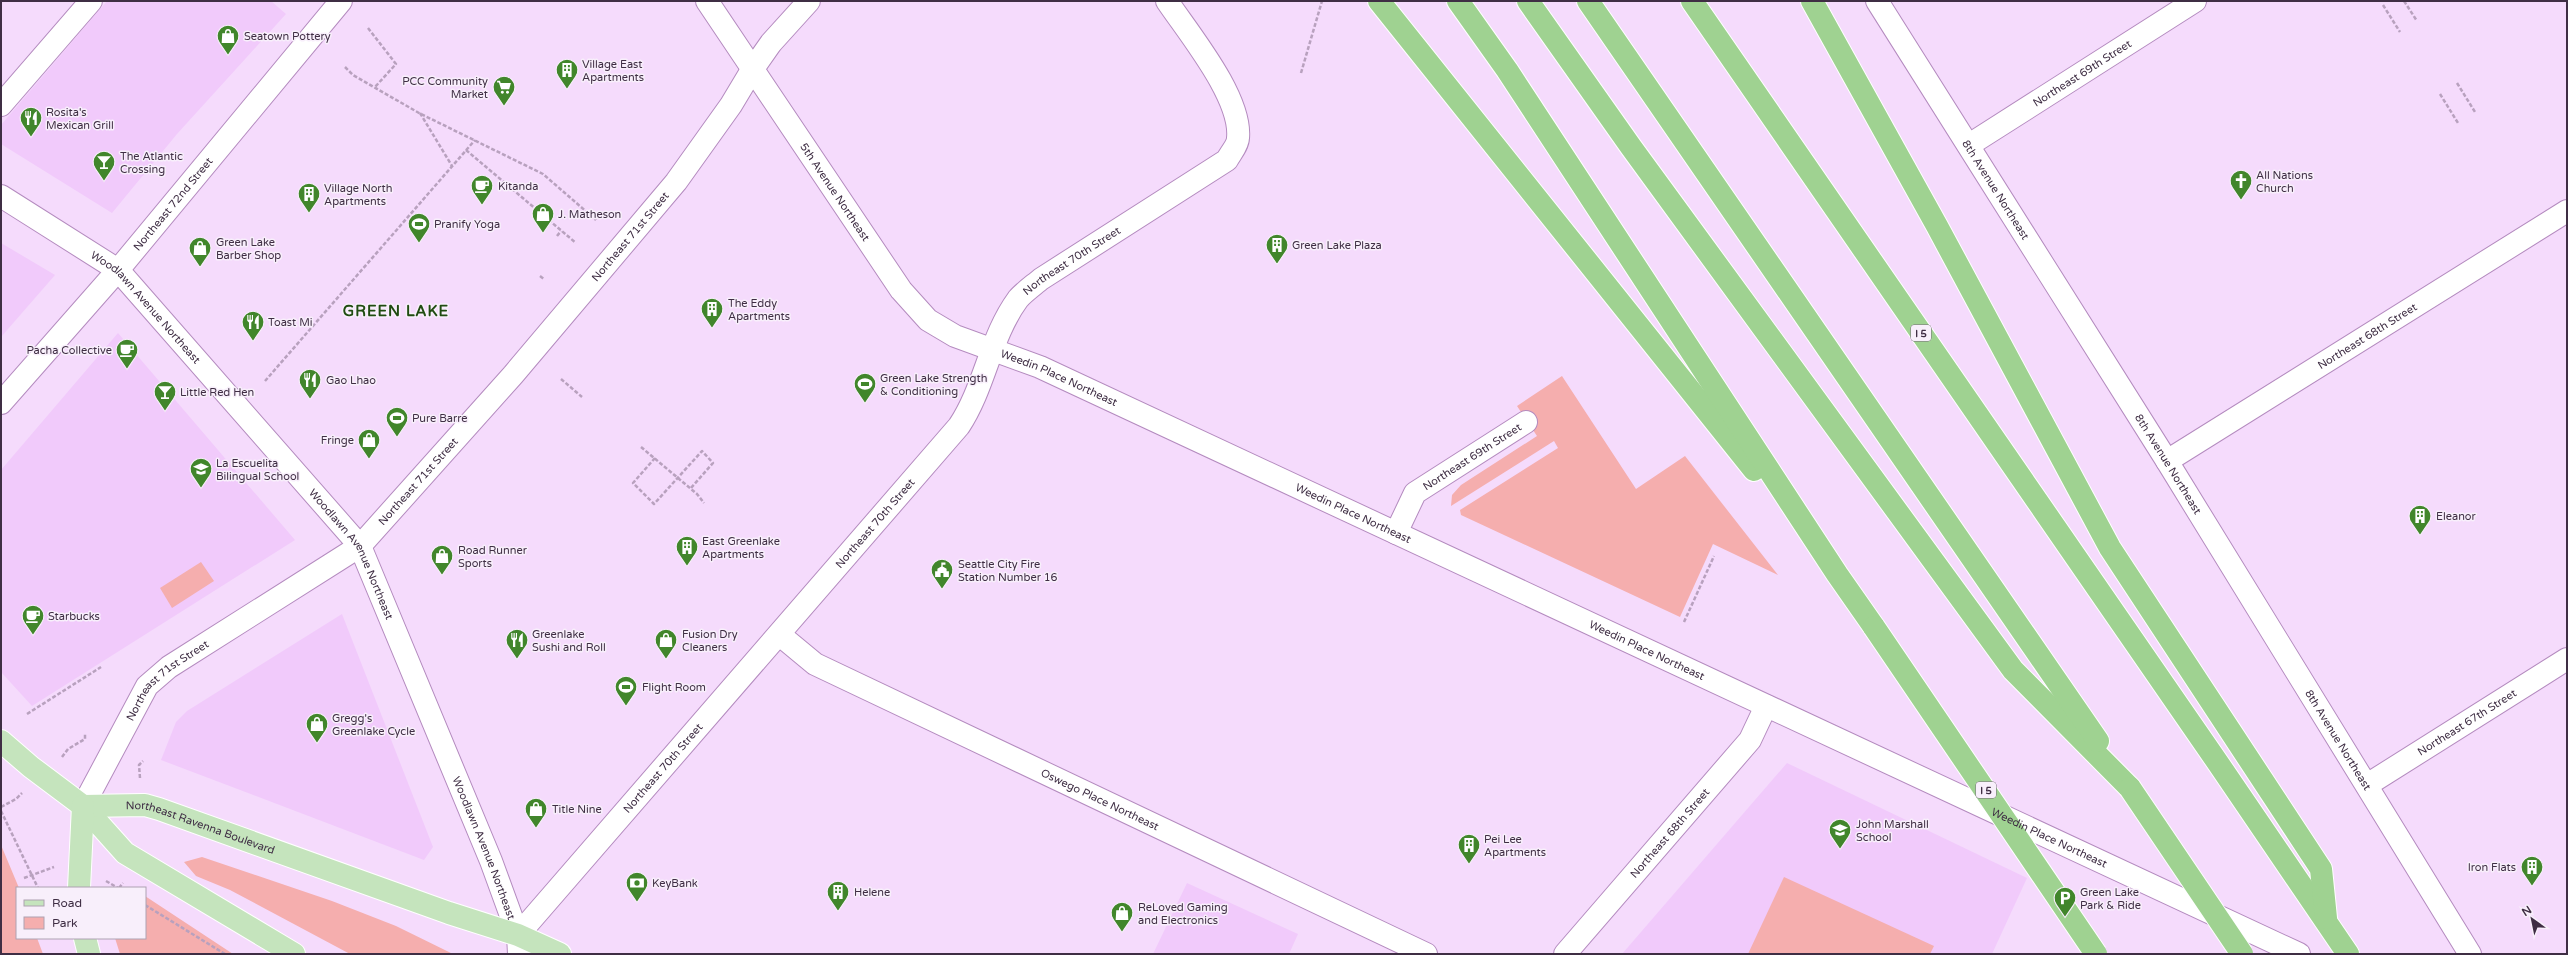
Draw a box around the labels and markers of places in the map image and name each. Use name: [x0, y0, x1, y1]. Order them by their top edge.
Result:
shop icon: Seatown Pottery: [215, 23, 241, 56]
place label: Seatown Pottery: [244, 30, 331, 43]
building icon: Village East Apartments: [554, 57, 580, 90]
place label: Village East Apartments: [582, 58, 644, 84]
supermarket icon: PCC Community Market: [491, 74, 517, 107]
place label: PCC Community Market: [402, 75, 488, 101]
restaurant icon: Rosita's Mexican Grill: [18, 105, 44, 138]
place label: Rosita's Mexican Grill: [46, 106, 114, 132]
bar icon: The Atlantic Crossing: [91, 149, 117, 182]
place label: The Atlantic Crossing: [120, 150, 183, 176]
church icon: All Nations Church: [2228, 168, 2254, 201]
place label: All Nations Church: [2256, 169, 2313, 195]
cafe icon: Kitanda: [469, 173, 495, 206]
place label: Kitanda: [498, 180, 538, 193]
building icon: Village North Apartments: [296, 181, 322, 214]
place label: Village North Apartments: [324, 182, 392, 208]
shop icon: J. Matheson: [530, 201, 556, 234]
place label: J. Matheson: [558, 208, 621, 221]
sports icon: Pranify Yoga: [406, 211, 432, 244]
place label: Pranify Yoga: [434, 218, 500, 231]
building icon: Green Lake Plaza: [1264, 232, 1290, 265]
shop icon: Green Lake Barber Shop: [187, 235, 213, 268]
place label: Green Lake Barber Shop: [216, 236, 281, 262]
place label: Green Lake Plaza: [1292, 239, 1382, 252]
building icon: The Eddy Apartments: [699, 296, 725, 329]
place label: The Eddy Apartments: [728, 297, 790, 323]
restaurant icon: Toast Mi: [240, 309, 266, 342]
place label: Toast Mi: [268, 316, 312, 329]
cafe icon: Pacha Collective: [114, 337, 140, 370]
place label: Pacha Collective: [26, 344, 112, 357]
restaurant icon: Gao Lhao: [297, 367, 323, 400]
sports icon: Green Lake Strength & Conditioning: [852, 371, 878, 404]
place label: Green Lake Strength & Conditioning: [880, 372, 987, 398]
place label: Gao Lhao: [326, 374, 376, 387]
bar icon: Little Red Hen: [152, 379, 178, 412]
place label: Little Red Hen: [180, 386, 254, 399]
sports icon: Pure Barre: [384, 405, 410, 438]
place label: Pure Barre: [412, 412, 467, 425]
shop icon: Fringe: [356, 427, 382, 460]
place label: Fringe: [321, 434, 354, 447]
school or university icon: La Escuelita Bilingual School: [188, 456, 214, 489]
place label: La Escuelita Bilingual School: [216, 457, 299, 483]
building icon: Eleanor: [2407, 503, 2433, 536]
place label: Eleanor: [2436, 510, 2477, 523]
building icon: East Greenlake Apartments: [674, 534, 700, 567]
place label: East Greenlake Apartments: [702, 535, 780, 561]
shop icon: Road Runner Sports: [429, 543, 455, 576]
place label: Road Runner Sports: [458, 544, 528, 570]
public building icon: Seattle City Fire Station Number 16: [929, 557, 955, 590]
place label: Seattle City Fire Station Number 16: [958, 558, 1058, 584]
cafe icon: Starbucks: [20, 603, 46, 636]
place label: Starbucks: [48, 610, 100, 623]
restaurant icon: Greenlake Sushi and Roll: [504, 627, 530, 660]
shop icon: Fusion Dry Cleaners: [653, 627, 679, 660]
place label: Greenlake Sushi and Roll: [532, 628, 606, 654]
place label: Fusion Dry Cleaners: [682, 628, 738, 654]
sports icon: Flight Room: [613, 674, 639, 707]
place label: Flight Room: [642, 681, 706, 694]
shop icon: Gregg's Greenlake Cycle: [304, 711, 330, 744]
place label: Gregg's Greenlake Cycle: [332, 712, 415, 738]
shop icon: Title Nine: [523, 796, 549, 829]
place label: Title Nine: [552, 803, 602, 816]
school or university icon: John Marshall School: [1827, 817, 1853, 850]
place label: John Marshall School: [1856, 818, 1929, 844]
building icon: Pei Lee Apartments: [1456, 832, 1482, 865]
place label: Pei Lee Apartments: [1484, 833, 1546, 859]
building icon: Iron Flats: [2519, 854, 2545, 887]
place label: Iron Flats: [2468, 861, 2516, 874]
bank icon: KeyBank: [624, 870, 650, 903]
place label: KeyBank: [652, 877, 698, 890]
building icon: Helene: [825, 879, 851, 912]
parking icon: Green Lake Park & Ride: [2052, 885, 2078, 918]
place label: Helene: [854, 886, 890, 899]
place label: Green Lake Park & Ride: [2080, 886, 2141, 912]
shop icon: ReLoved Gaming and Electronics: [1109, 900, 1135, 933]
place label: ReLoved Gaming and Electronics: [1138, 901, 1228, 927]

